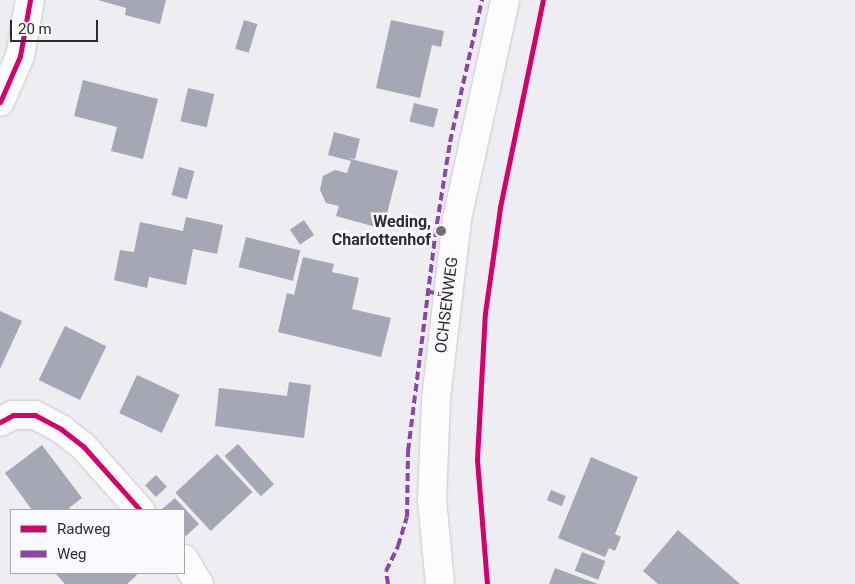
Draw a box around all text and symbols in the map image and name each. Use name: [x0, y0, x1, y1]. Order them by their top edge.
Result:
scale bar: [12, 10, 100, 42]
text: 20 m: [18, 20, 52, 38]
place label: Weding, Charlottenhof: [332, 212, 431, 250]
marker: Weding, Charlottenhof: [435, 225, 447, 237]
street label: OCHSENWEG: [432, 256, 462, 354]
legend: [10, 509, 185, 574]
text: Radweg: [57, 520, 111, 538]
text: Weg: [57, 545, 86, 563]

